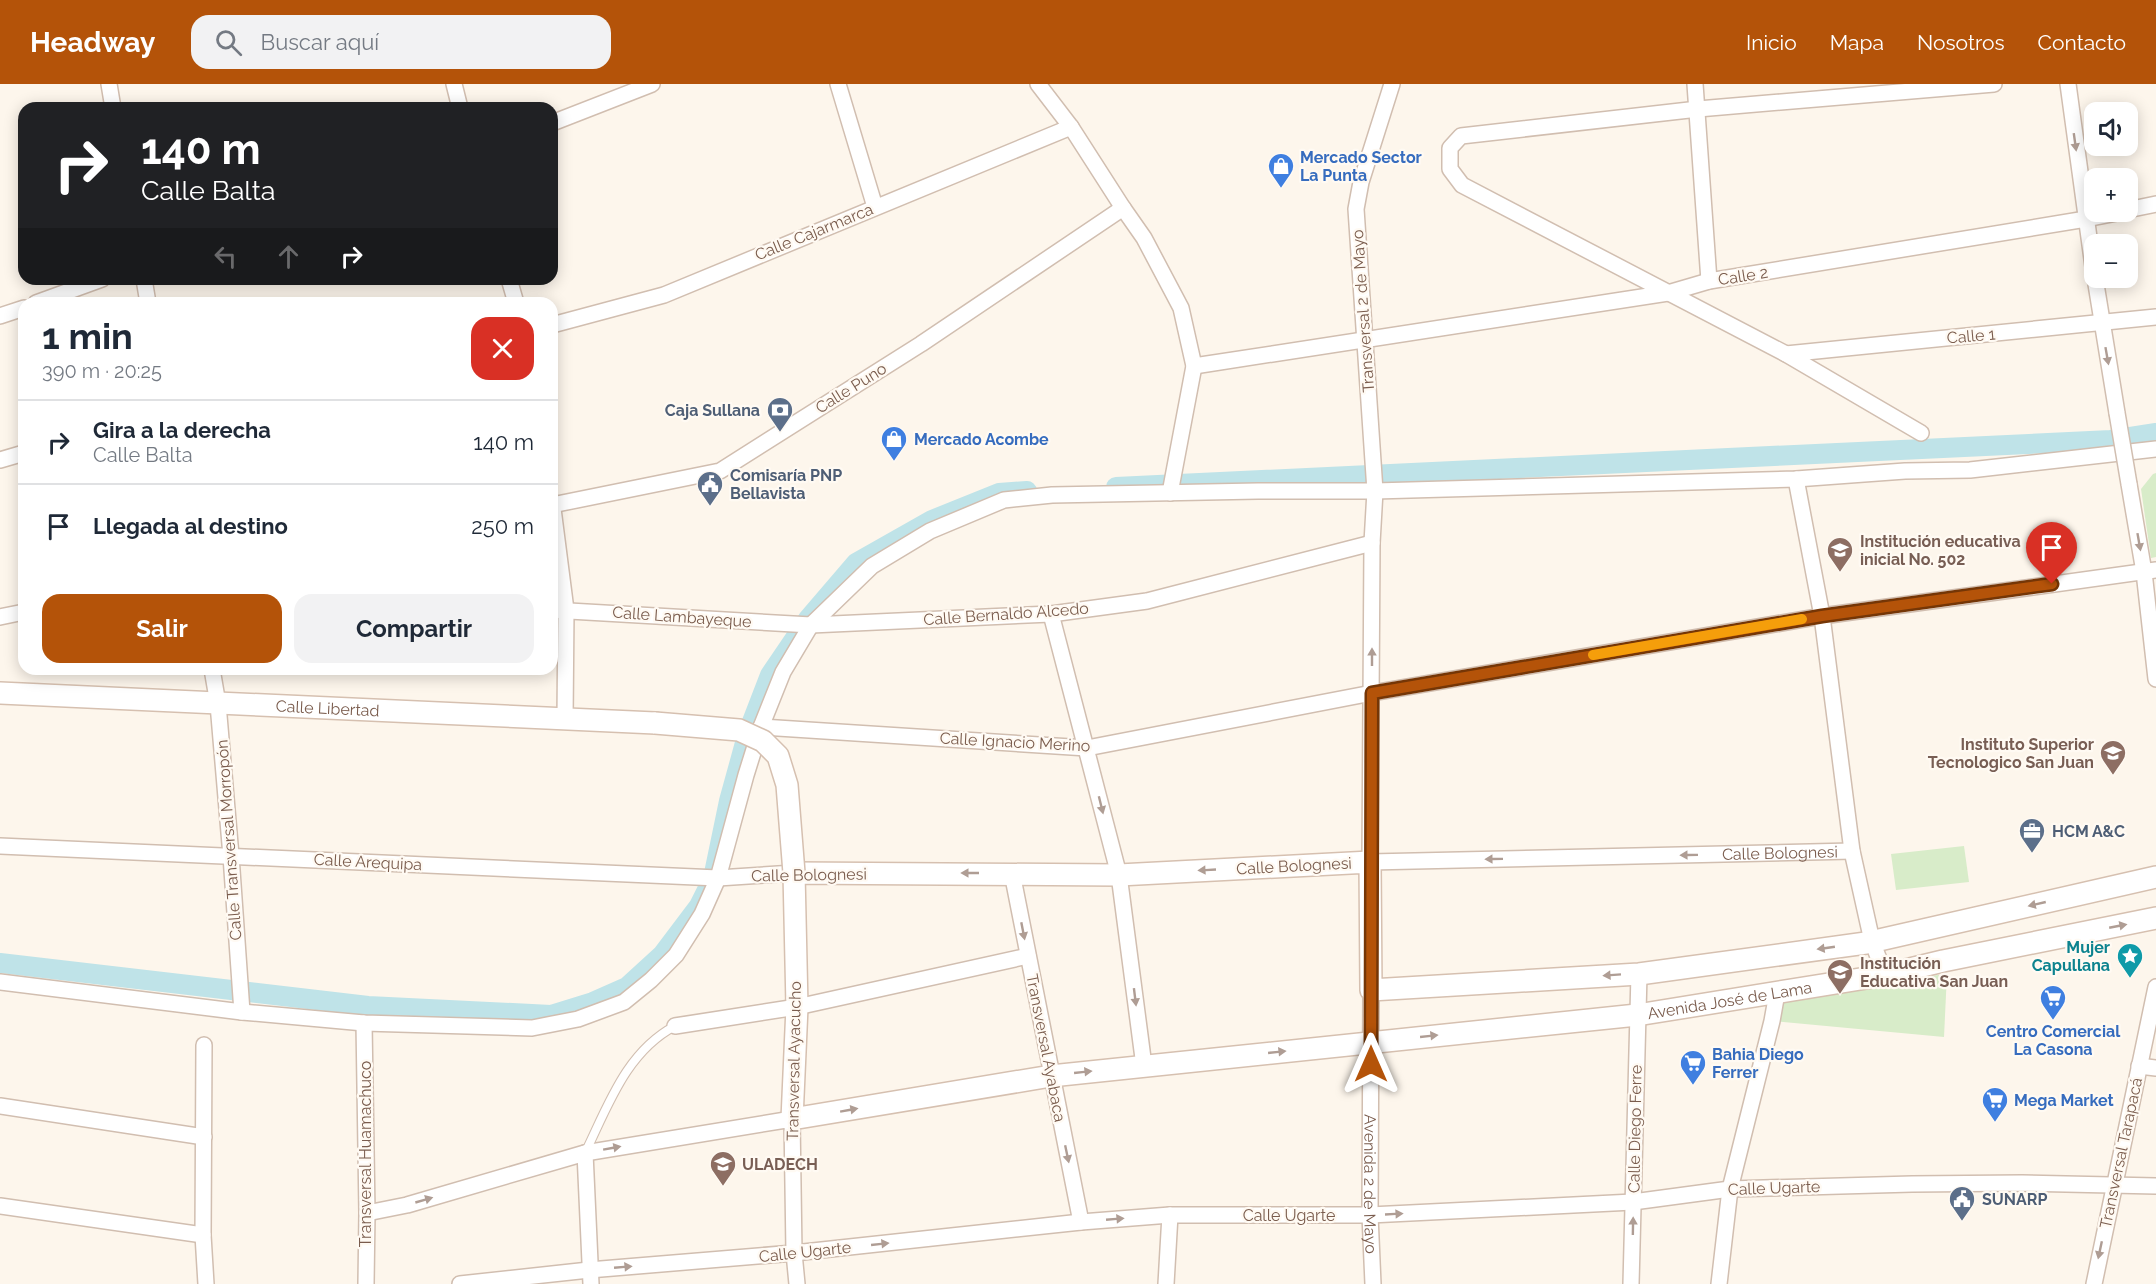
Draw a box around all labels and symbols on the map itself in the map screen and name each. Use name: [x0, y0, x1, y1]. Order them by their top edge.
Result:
one-way arrow: [2071, 133, 2080, 152]
place label: Mercado Sector La Punta: [1300, 148, 1422, 185]
shop icon: Mercado Sector La Punta: [1266, 151, 1296, 189]
street label: Calle Cajarmarca: [752, 200, 876, 264]
street label: Transversal 2 de Mayo: [1348, 229, 1378, 393]
street label: Calle 2: [1717, 263, 1769, 289]
street label: Calle 1: [1946, 324, 1996, 348]
one-way arrow: [2103, 347, 2112, 366]
street label: Calle Puno: [812, 359, 890, 417]
bank icon: Caja Sullana: [765, 395, 795, 433]
place label: Caja Sullana: [665, 401, 760, 420]
shop icon: Mercado Acombe: [879, 424, 909, 462]
place label: Mercado Acombe: [914, 430, 1049, 449]
place label: Comisaría PNP Bellavista: [730, 466, 842, 503]
public building icon: Comisaría PNP Bellavista: [695, 469, 725, 507]
pin: [2026, 522, 2077, 584]
place label: Institución educativa inicial No. 502: [1860, 532, 2021, 569]
one-way arrow: [2135, 532, 2144, 551]
school or university icon: Institución educativa inicial No. 502: [1825, 535, 1855, 573]
street label: Calle Bernaldo Alcedo: [923, 599, 1089, 629]
street label: Calle Lambayeque: [612, 603, 752, 631]
one-way arrow: [1367, 647, 1377, 666]
street label: Calle Libertad: [275, 696, 380, 720]
street label: Calle Ignacio Merino: [939, 729, 1091, 755]
place label: Instituto Superior Tecnologico San Juan: [1928, 735, 2094, 772]
school or university icon: Instituto Superior Tecnologico San Juan: [2098, 738, 2128, 776]
street label: Calle Transversal Morropón: [213, 739, 245, 941]
one-way arrow: [1097, 796, 1107, 814]
office icon: HCM A&C: [2017, 816, 2047, 854]
place label: HCM A&C: [2052, 822, 2125, 841]
street label: Calle Bolognesi: [1722, 842, 1838, 863]
street label: Calle Arequipa: [313, 850, 423, 874]
one-way arrow: [1679, 850, 1698, 860]
street label: Calle Bolognesi: [1236, 853, 1352, 879]
one-way arrow: [1484, 855, 1503, 864]
street label: Calle Bolognesi: [751, 864, 867, 886]
one-way arrow: [1198, 866, 1217, 875]
one-way arrow: [961, 868, 980, 878]
one-way arrow: [2028, 900, 2047, 909]
one-way arrow: [2109, 921, 2128, 930]
one-way arrow: [1019, 922, 1028, 941]
place label: Mujer Capullana: [2032, 938, 2110, 975]
place icon: Mujer Capullana: [2115, 941, 2145, 979]
one-way arrow: [1817, 944, 1836, 953]
place label: Institución Educativa San Juan: [1860, 954, 2008, 991]
school or university icon: Institución Educativa San Juan: [1825, 957, 1855, 995]
one-way arrow: [1602, 971, 1621, 980]
street label: Transversal Ayabaca: [1022, 972, 1070, 1124]
street label: Avenida José de Lama: [1646, 977, 1813, 1023]
street label: Transversal Ayacucho: [783, 981, 805, 1141]
supermarket icon: Centro Comercial La Casona: [2038, 983, 2068, 1021]
one-way arrow: [1130, 987, 1139, 1006]
place label: Centro Comercial La Casona: [1986, 1022, 2121, 1059]
one-way arrow: [1419, 1031, 1438, 1041]
position arrow: [1339, 1032, 1403, 1096]
place label: Bahia Diego Ferrer: [1712, 1045, 1804, 1082]
one-way arrow: [1268, 1047, 1287, 1057]
supermarket icon: Bahia Diego Ferrer: [1678, 1048, 1708, 1086]
street label: Transversal Huamachuco: [356, 1061, 375, 1247]
street label: Calle Diego Ferre: [1624, 1065, 1646, 1193]
one-way arrow: [1074, 1067, 1093, 1077]
street label: Transversal Tarapacá: [2096, 1076, 2146, 1230]
supermarket icon: Mega Market: [1980, 1085, 2010, 1123]
place label: Mega Market: [2014, 1091, 2114, 1110]
one-way arrow: [840, 1105, 859, 1114]
street label: Avenida 2 de Mayo: [1360, 1114, 1381, 1254]
one-way arrow: [603, 1143, 622, 1152]
one-way arrow: [1063, 1144, 1072, 1163]
school or university icon: ULADECH: [708, 1149, 738, 1187]
place label: ULADECH: [742, 1155, 818, 1174]
street label: Calle Ugarte: [1727, 1177, 1821, 1199]
public building icon: SUNARP: [1947, 1184, 1977, 1222]
place label: SUNARP: [1982, 1190, 2047, 1209]
one-way arrow: [415, 1194, 433, 1204]
street label: Calle Ugarte: [1243, 1206, 1335, 1225]
one-way arrow: [1384, 1210, 1403, 1219]
one-way arrow: [1106, 1214, 1125, 1224]
one-way arrow: [1628, 1216, 1637, 1235]
street label: Calle Ugarte: [758, 1238, 852, 1266]
one-way arrow: [870, 1239, 889, 1249]
one-way arrow: [2095, 1241, 2105, 1259]
one-way arrow: [613, 1262, 632, 1272]

